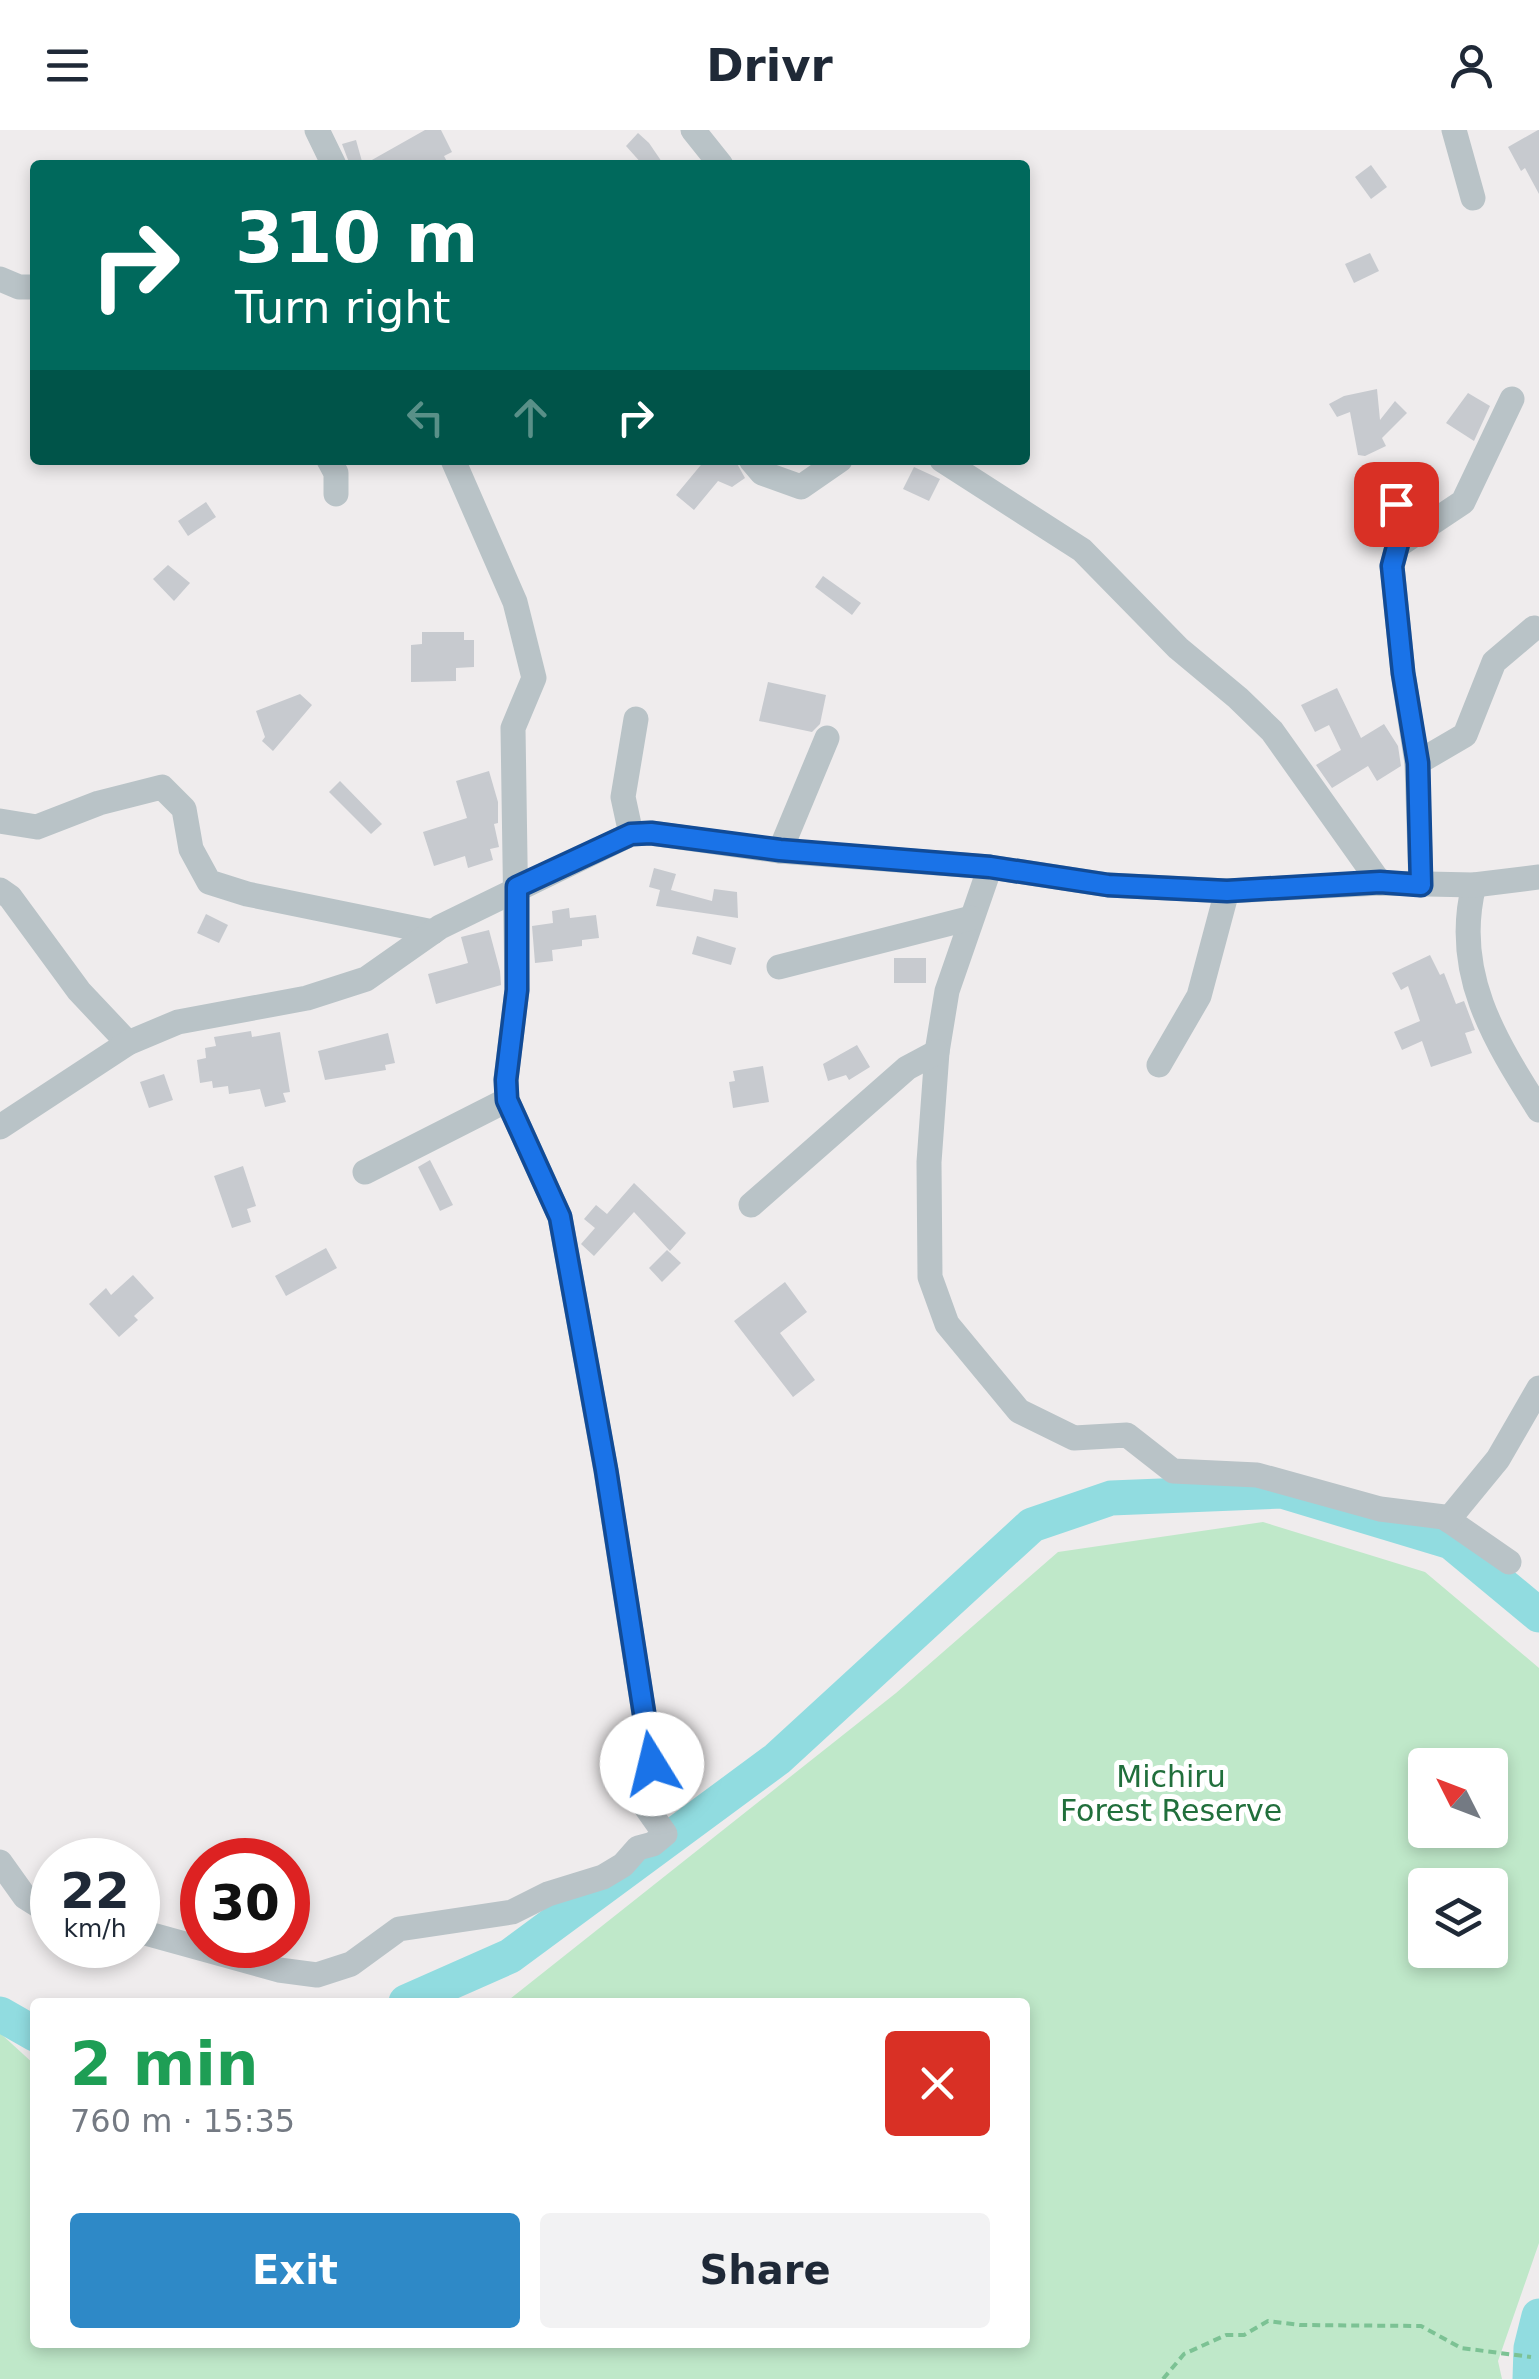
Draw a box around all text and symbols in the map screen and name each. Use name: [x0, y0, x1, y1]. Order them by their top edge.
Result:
icon: menu: [40, 38, 95, 93]
icon: person: [1444, 38, 1499, 93]
text: Drivr: [706, 39, 833, 92]
text: 310 m: [235, 197, 478, 279]
icon: right: [70, 200, 200, 330]
text: Turn right: [235, 281, 450, 334]
icon: left: [398, 390, 453, 445]
icon: ahead: [503, 390, 558, 445]
icon: right: [608, 390, 663, 445]
pin: [1354, 462, 1439, 547]
icon: arrive: [1369, 477, 1424, 532]
position arrow: [600, 1712, 704, 1816]
north arrow: [1408, 1748, 1508, 1848]
map controls: [1408, 1748, 1508, 1968]
park label: Michiru Forest Reserve: [1060, 1759, 1282, 1828]
speed limit sign: 30: [180, 1838, 310, 1968]
text: 22: [60, 1862, 130, 1920]
button: layers: [1408, 1868, 1508, 1968]
text: km/h: [63, 1914, 127, 1943]
text: 2 min: [70, 2029, 258, 2099]
button: close: [885, 2031, 990, 2136]
text: 760 m · 15:35: [70, 2102, 295, 2140]
button: Exit: [70, 2213, 520, 2328]
button: Share: [540, 2213, 990, 2328]

